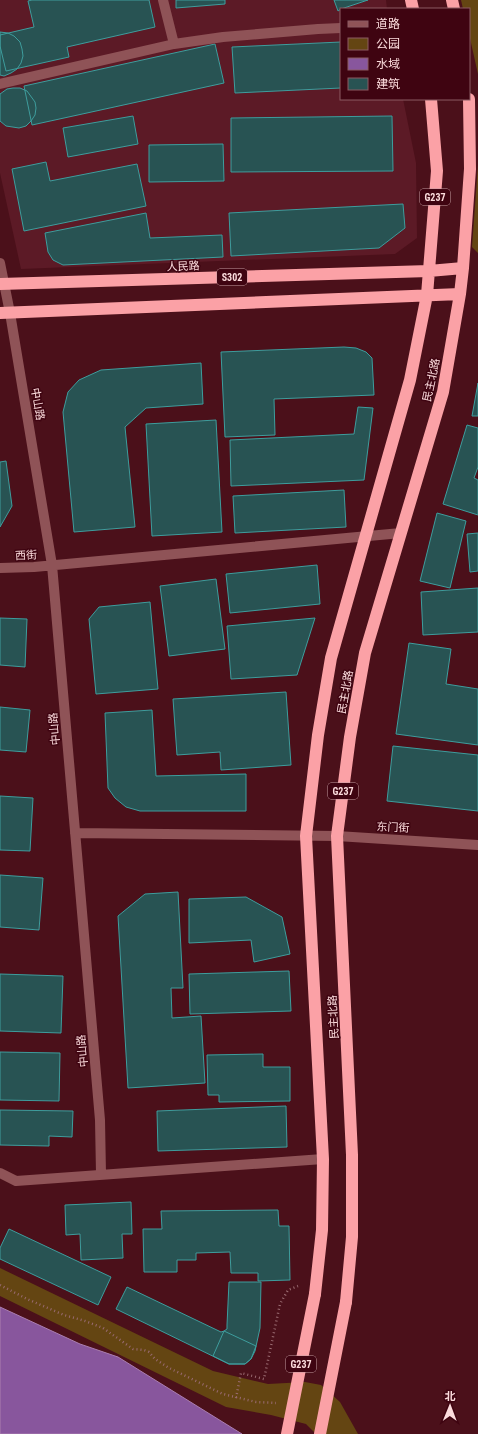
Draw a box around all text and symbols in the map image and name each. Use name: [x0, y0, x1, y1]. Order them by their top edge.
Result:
legend: [340, 8, 470, 100]
text: 道路: [376, 17, 400, 31]
text: 公园: [376, 37, 400, 51]
text: 水域: [376, 57, 400, 71]
text: 建筑: [376, 77, 400, 91]
road number: G237: [420, 189, 450, 205]
street label: 人民路: [166, 259, 200, 274]
road number: S302: [217, 269, 247, 285]
street label: 民主北路: [421, 357, 442, 403]
street label: 中山路: [28, 387, 47, 421]
street label: 西街: [15, 548, 37, 563]
street label: 民主北路: [335, 669, 356, 715]
street label: 中山路: [47, 712, 62, 746]
road number: G237: [328, 783, 358, 799]
street label: 东门街: [376, 820, 410, 835]
street label: 民主北路: [326, 995, 341, 1039]
street label: 中山路: [75, 1034, 90, 1068]
road number: G237: [286, 1356, 316, 1372]
north arrow: [430, 1386, 470, 1426]
text: 北: [445, 1390, 456, 1403]

